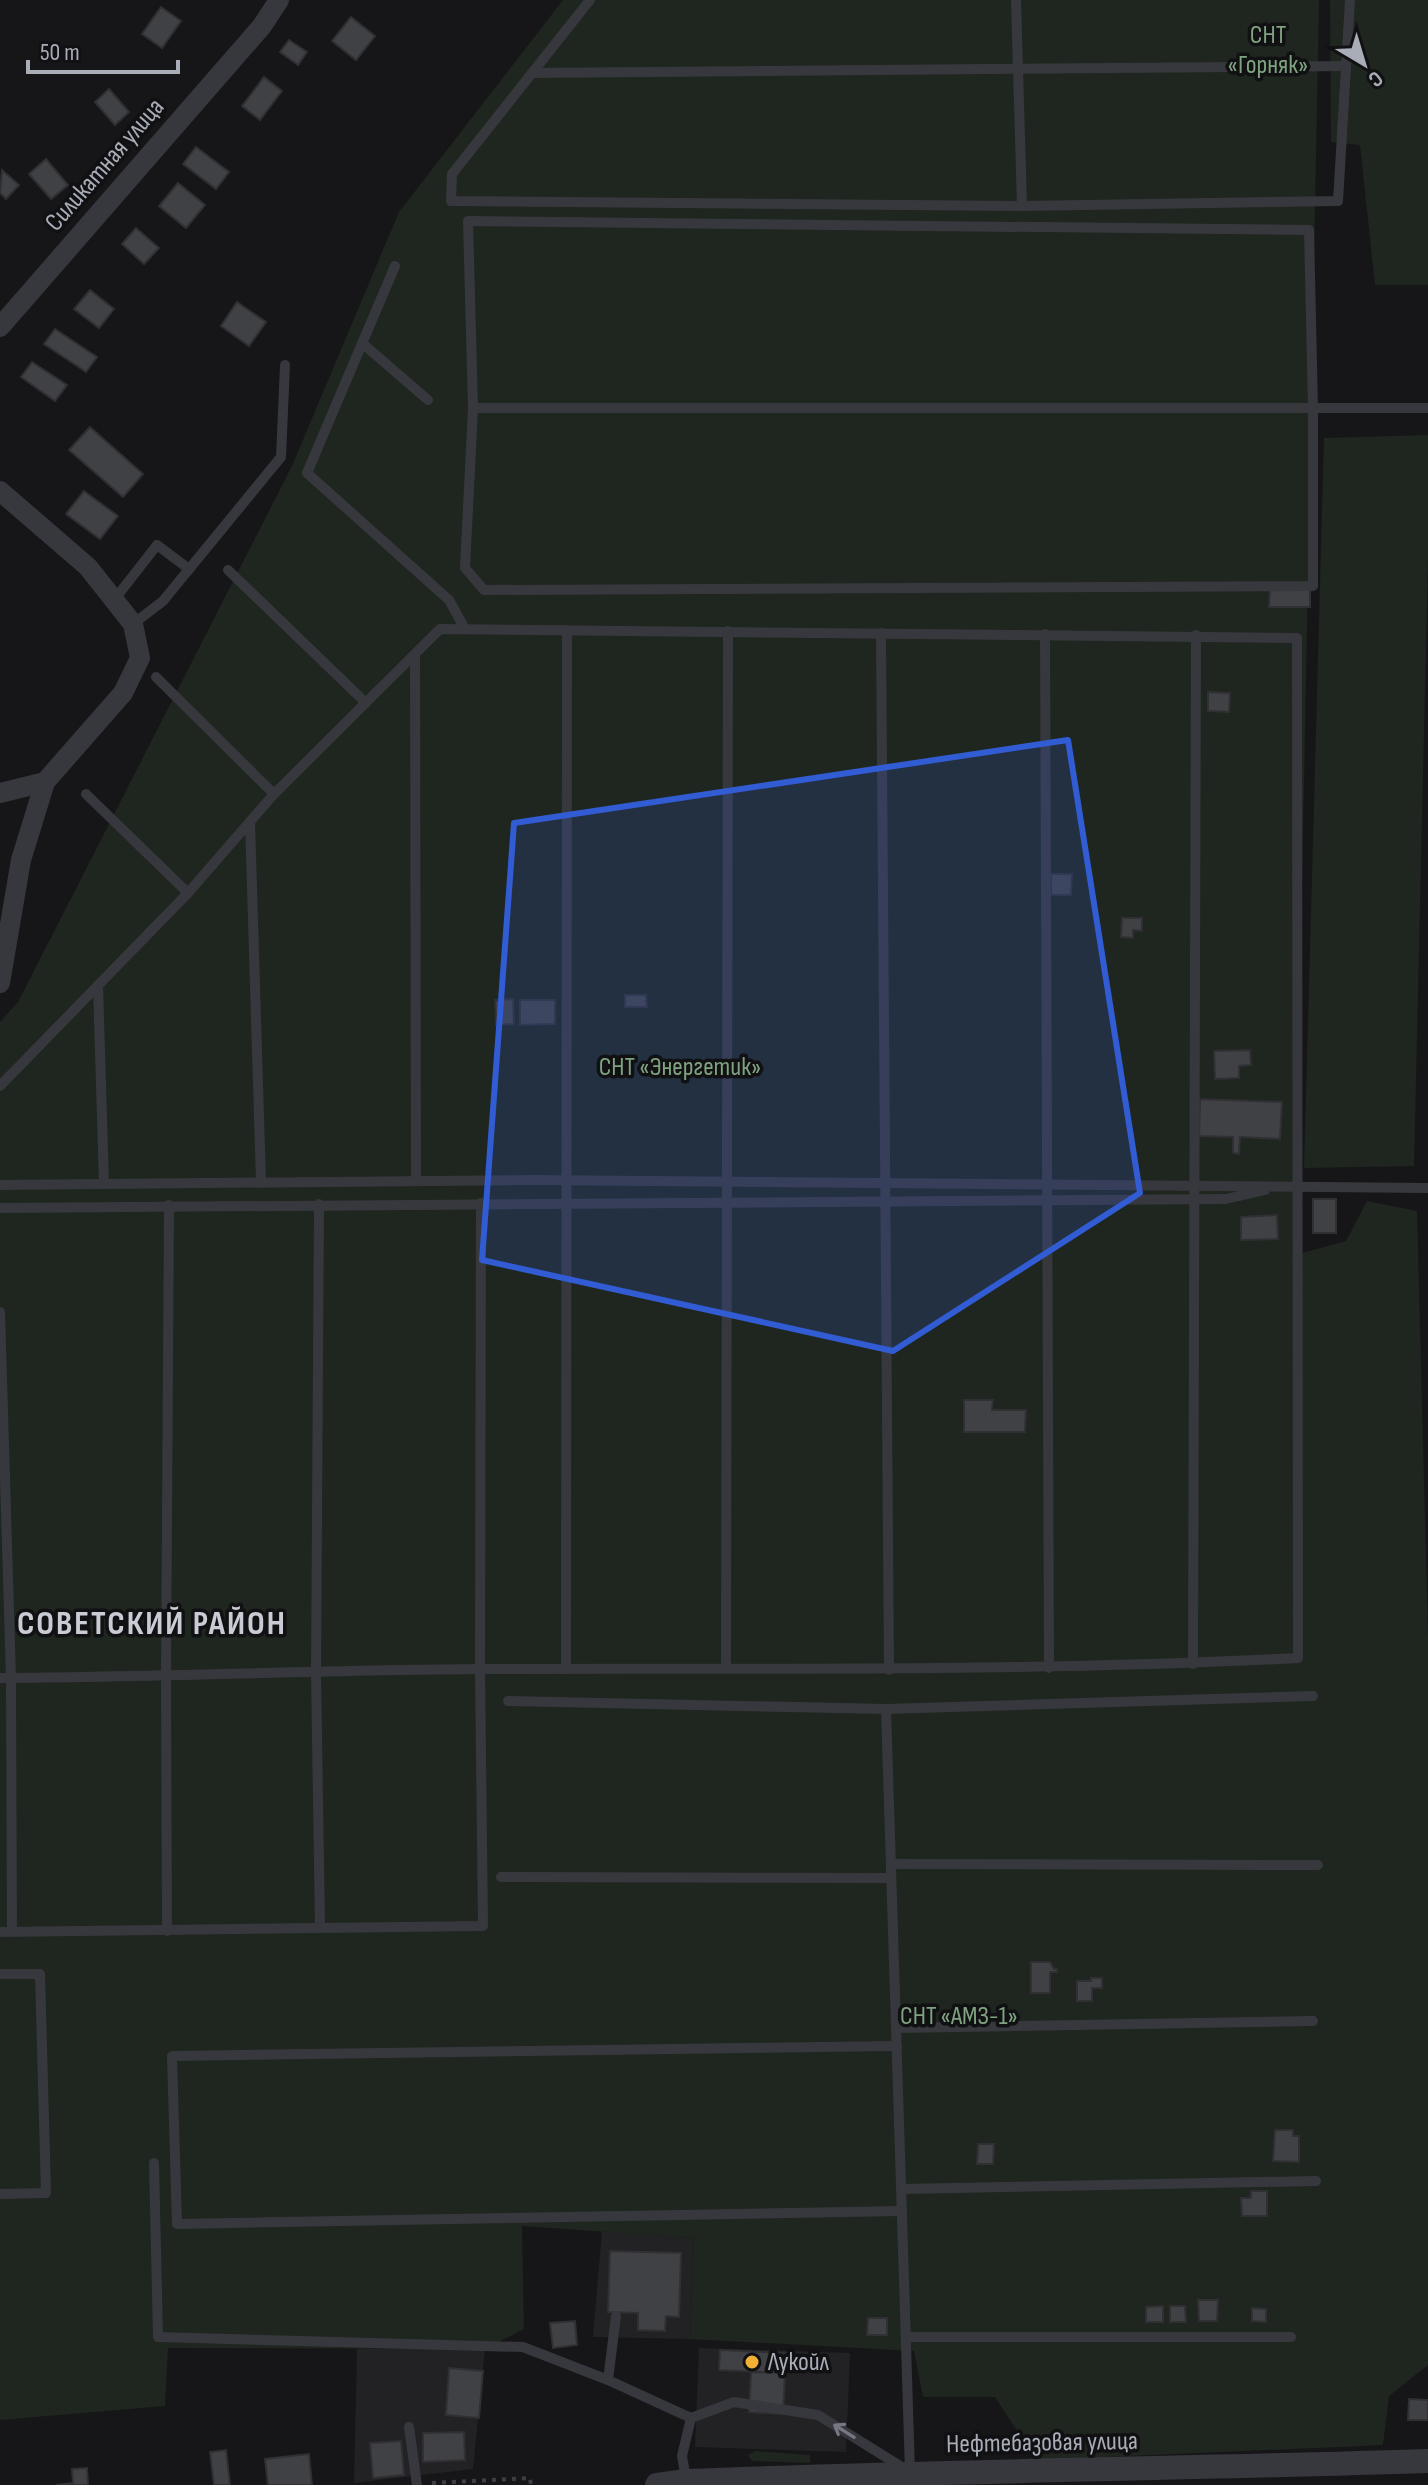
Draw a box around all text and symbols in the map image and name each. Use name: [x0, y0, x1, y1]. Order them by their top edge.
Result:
park label: СНТ «Горняк»: [1228, 20, 1308, 81]
scale bar: [28, 24, 178, 74]
north arrow: [1324, 24, 1404, 104]
text: 50 m: [40, 38, 80, 67]
text: С: [1363, 64, 1388, 93]
street label: Силикатная улица: [39, 92, 171, 238]
park label: СНТ «Энергетик»: [599, 1052, 761, 1083]
district label: СОВЕТСКИЙ РАЙОН: [17, 1603, 287, 1644]
park label: СНТ «АМЗ-1»: [900, 2001, 1018, 2032]
place label: Лукойл: [767, 2347, 830, 2378]
marker: Лукойл: [743, 2353, 761, 2371]
one-way arrow: [833, 2423, 856, 2439]
street label: Нефтебазовая улица: [946, 2426, 1138, 2460]

